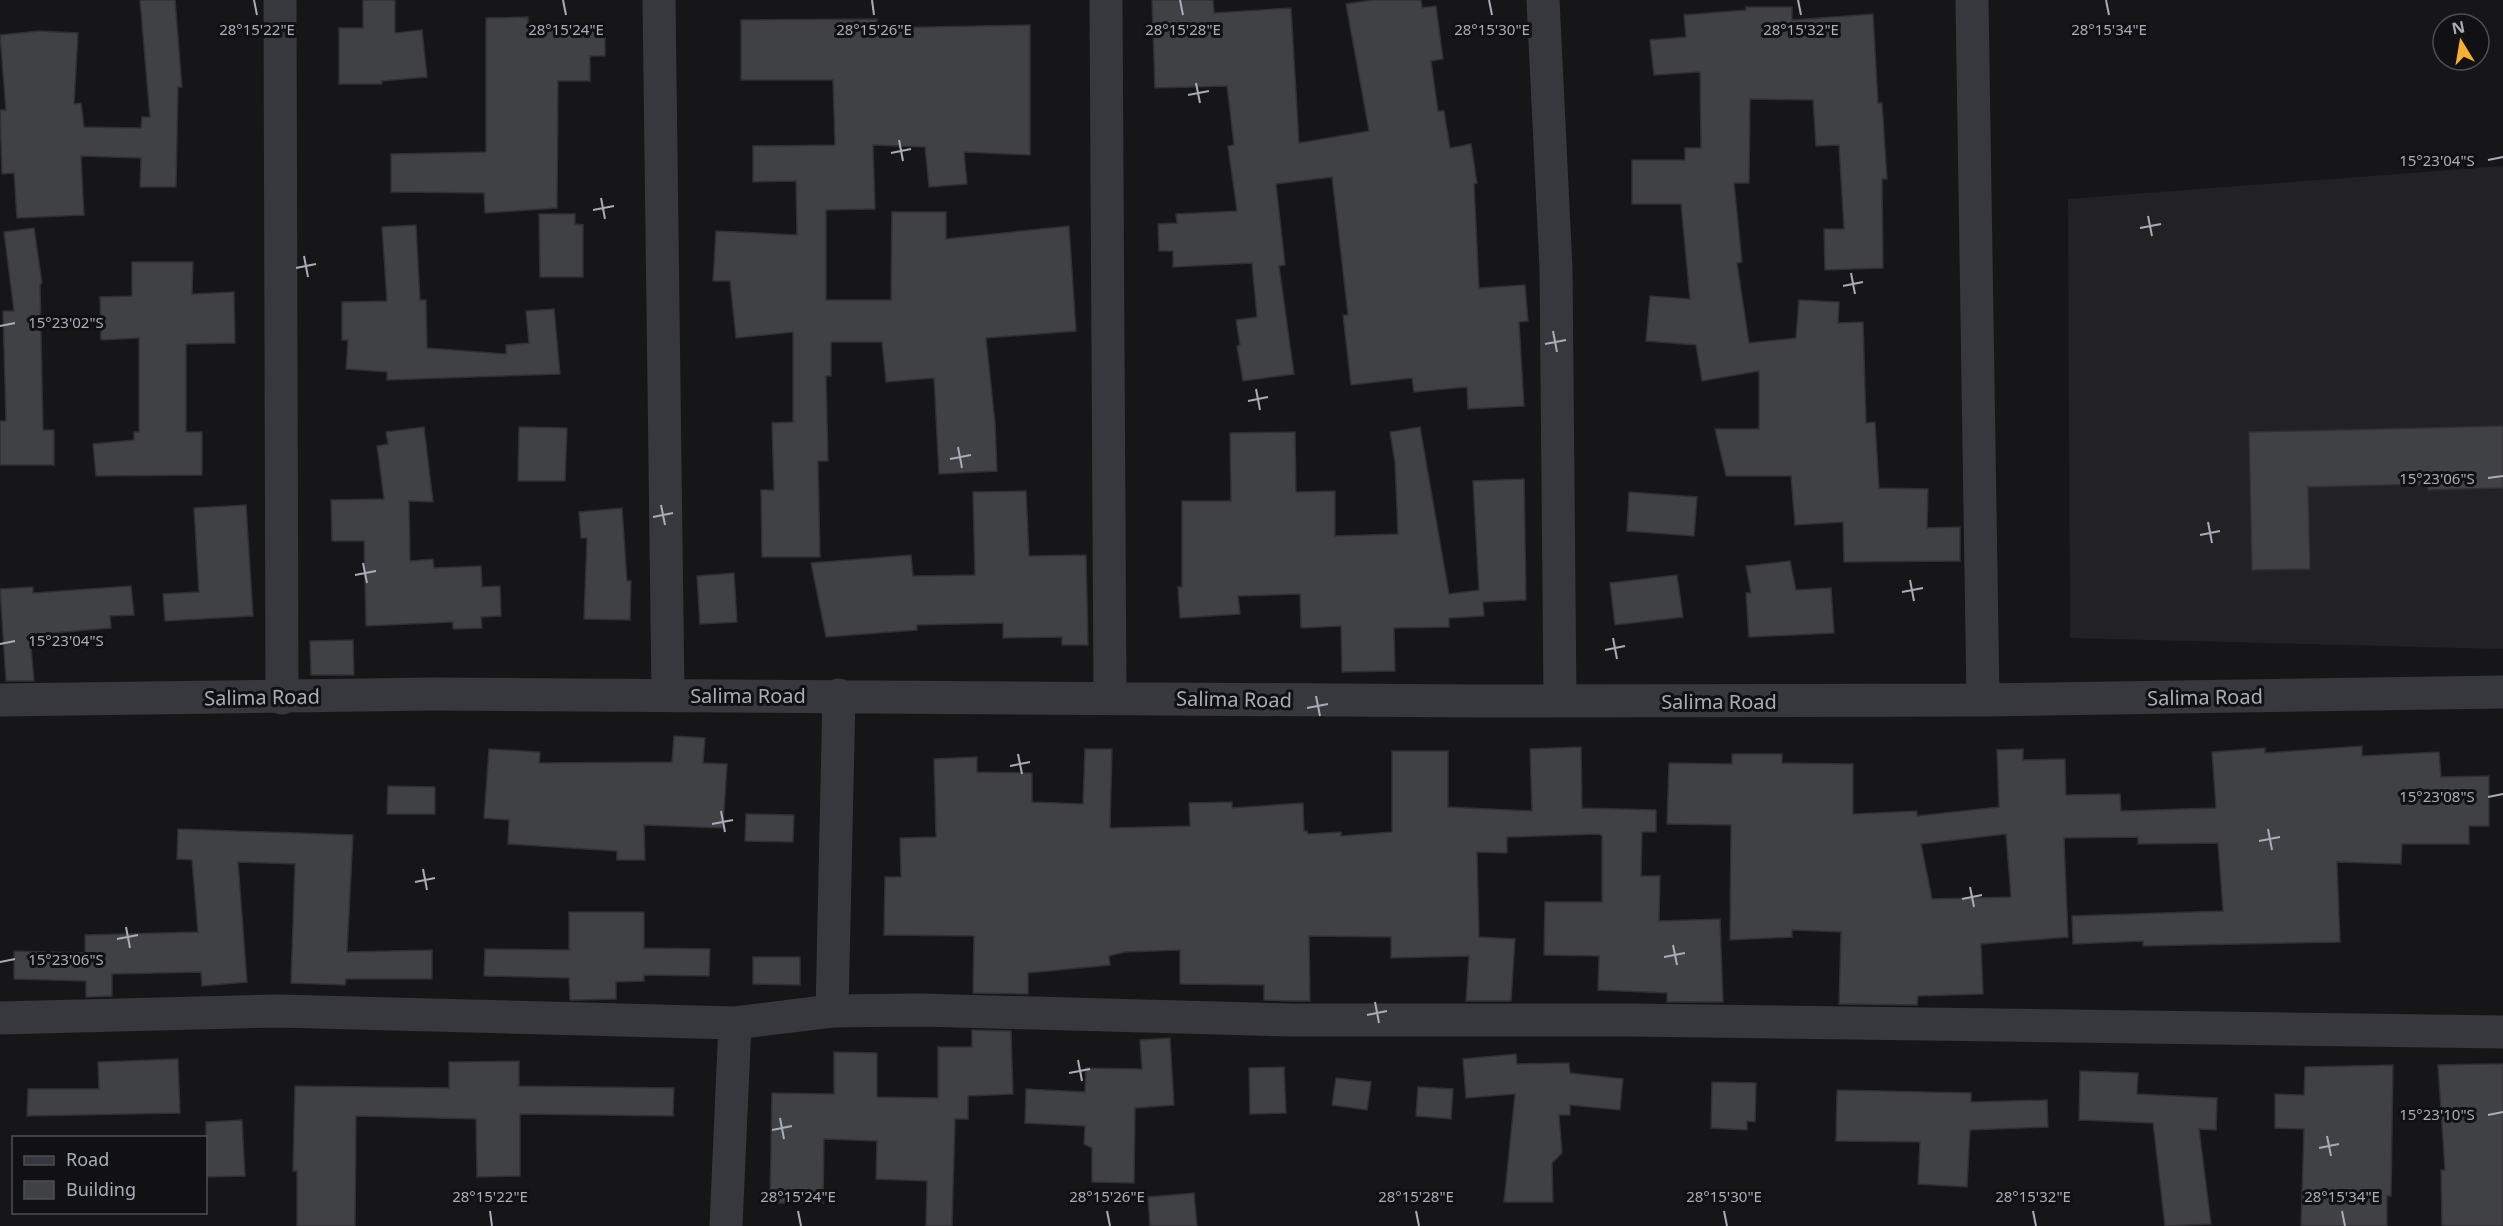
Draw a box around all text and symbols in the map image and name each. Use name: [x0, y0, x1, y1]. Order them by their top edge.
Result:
north arrow: [2431, 12, 2491, 72]
text: N: [2450, 15, 2467, 39]
text: 28°15'22"E: [219, 19, 295, 39]
text: 28°15'24"E: [528, 19, 604, 39]
text: 28°15'26"E: [836, 19, 912, 39]
text: 28°15'28"E: [1145, 19, 1221, 39]
text: 28°15'30"E: [1454, 19, 1530, 39]
text: 28°15'32"E: [1763, 19, 1839, 39]
text: 28°15'34"E: [2071, 19, 2147, 39]
text: 15°23'04"S: [2399, 150, 2475, 170]
text: 15°23'02"S: [28, 312, 104, 332]
text: 15°23'06"S: [2399, 468, 2475, 488]
text: 15°23'04"S: [28, 630, 104, 650]
street label: Salima Road: [204, 682, 320, 712]
street label: Salima Road: [690, 682, 806, 709]
street label: Salima Road: [2147, 682, 2263, 712]
street label: Salima Road: [1176, 684, 1292, 714]
street label: Salima Road: [1661, 688, 1777, 715]
text: 15°23'08"S: [2399, 786, 2475, 806]
text: 15°23'06"S: [28, 949, 104, 969]
text: 15°23'10"S: [2399, 1104, 2475, 1124]
legend: [12, 1136, 207, 1214]
text: Road: [66, 1147, 109, 1171]
text: Building: [66, 1177, 136, 1201]
text: 28°15'22"E: [452, 1186, 528, 1206]
text: 28°15'24"E: [760, 1186, 836, 1206]
text: 28°15'26"E: [1069, 1186, 1145, 1206]
text: 28°15'28"E: [1378, 1186, 1454, 1206]
text: 28°15'30"E: [1686, 1186, 1762, 1206]
text: 28°15'32"E: [1995, 1186, 2071, 1206]
text: 28°15'34"E: [2304, 1186, 2380, 1206]

